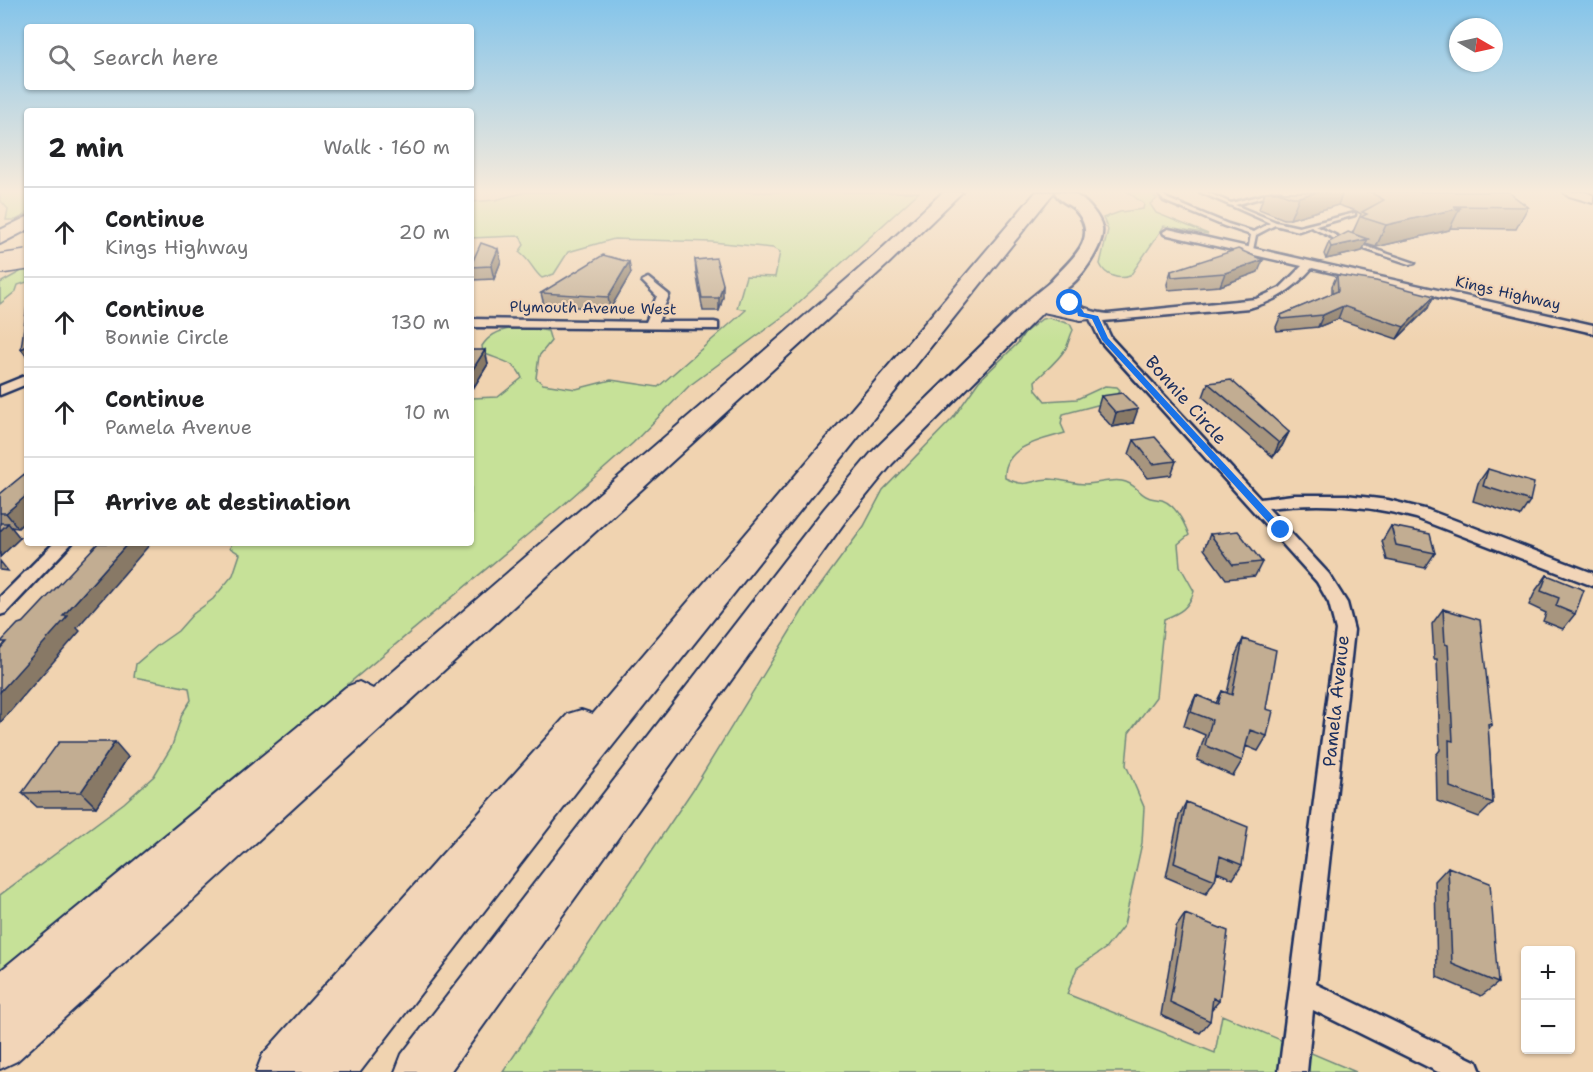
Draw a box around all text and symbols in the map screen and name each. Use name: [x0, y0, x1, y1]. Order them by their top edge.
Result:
north arrow: [1449, 18, 1503, 72]
search box: [24, 24, 474, 90]
icon: search: [45, 41, 78, 74]
text: Search here: [93, 43, 219, 72]
text: 2 min: [48, 130, 124, 165]
text: Walk · 160 m: [323, 134, 450, 160]
text: Continue: [105, 205, 205, 234]
icon: ahead: [48, 216, 81, 249]
text: 20 m: [399, 219, 450, 245]
text: Kings Highway: [105, 234, 249, 260]
street label: Kings Highway: [1453, 271, 1563, 315]
route start: [1056, 289, 1082, 315]
text: Continue: [105, 295, 205, 324]
street label: Plymouth Avenue West: [510, 297, 676, 319]
icon: ahead: [48, 306, 81, 339]
text: 130 m: [391, 309, 450, 335]
text: Bonnie Circle: [105, 324, 229, 350]
street label: Bonnie Circle: [1140, 350, 1232, 450]
text: Continue: [105, 385, 205, 414]
icon: ahead: [48, 396, 81, 429]
text: 10 m: [404, 399, 450, 425]
text: Pamela Avenue: [105, 414, 252, 440]
icon: arrive: [48, 486, 81, 519]
text: Arrive at destination: [105, 488, 351, 517]
route end: [1267, 516, 1293, 542]
street label: Pamela Avenue: [1317, 634, 1355, 768]
map controls: [1521, 946, 1575, 1054]
button: +: [1521, 946, 1575, 1000]
button: −: [1521, 1000, 1575, 1054]

